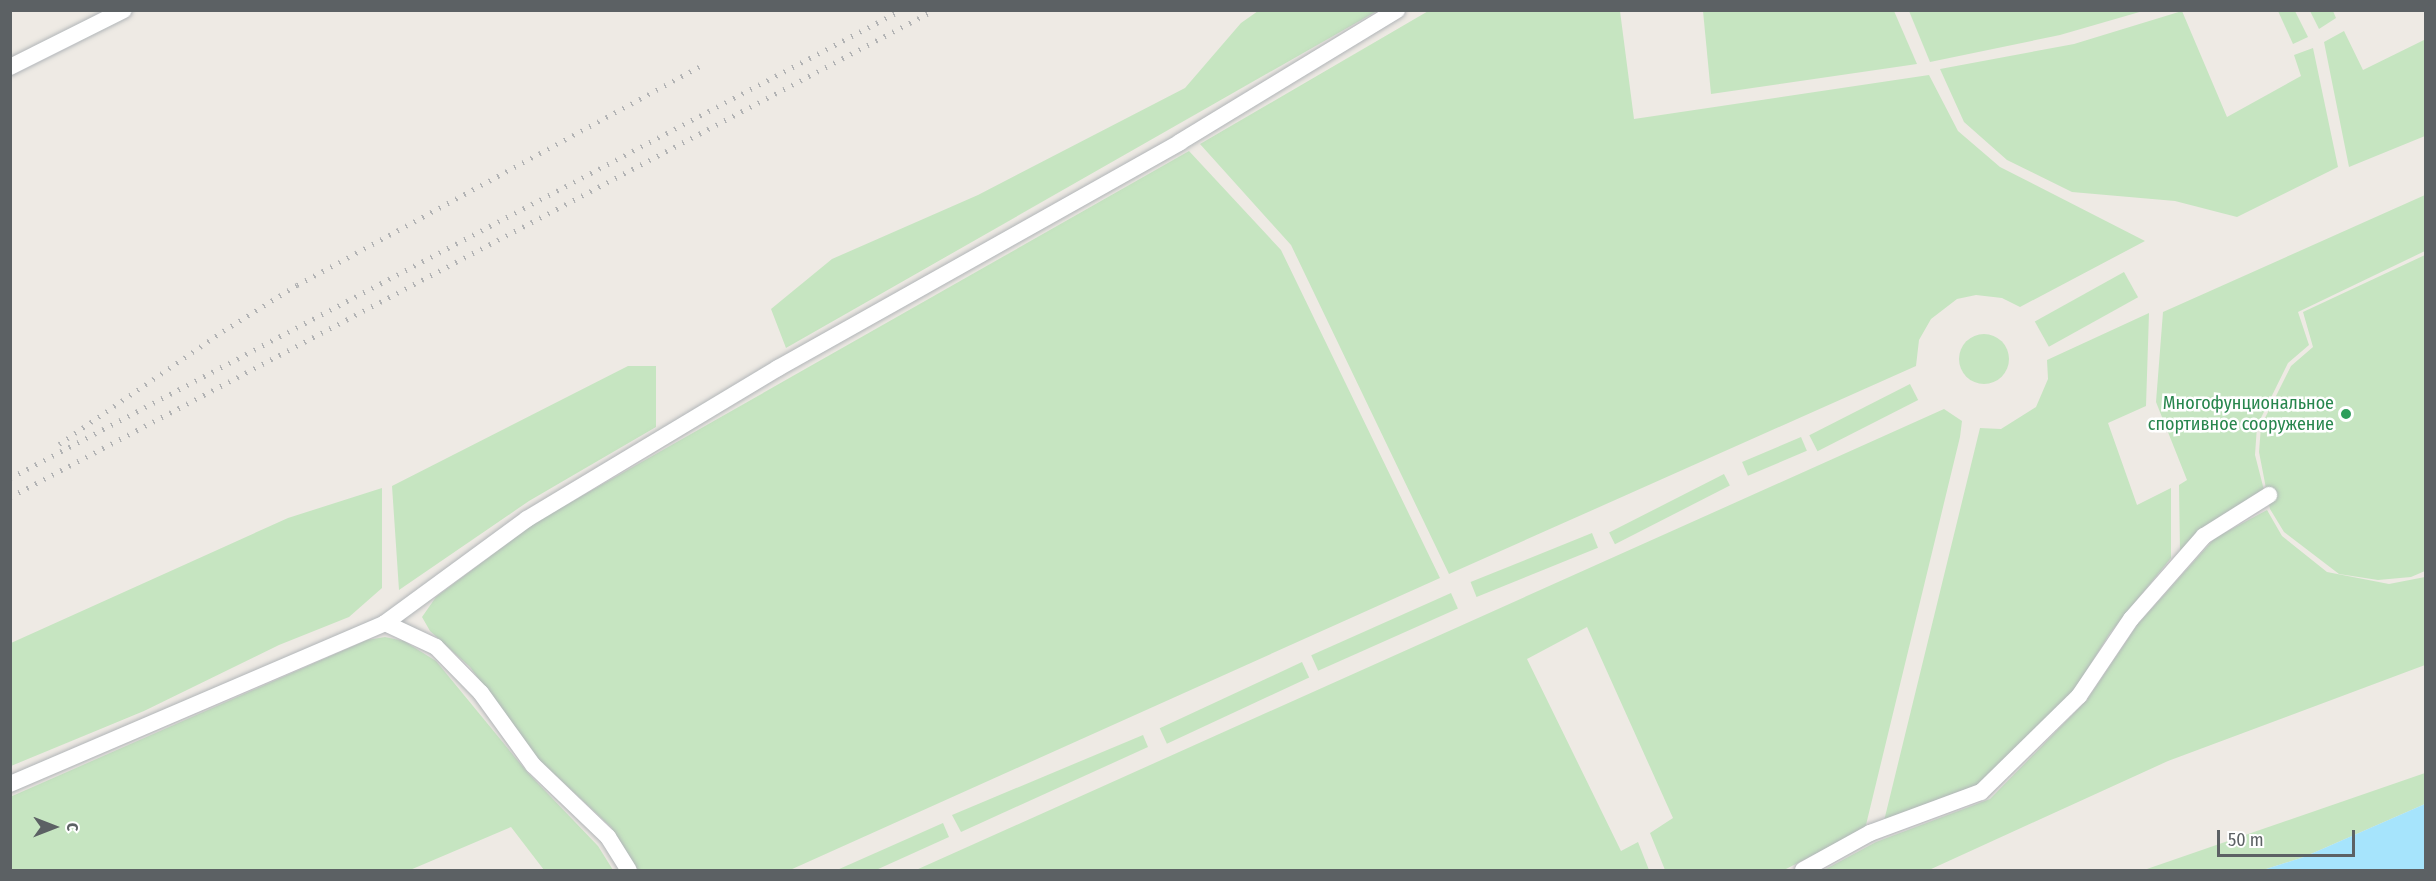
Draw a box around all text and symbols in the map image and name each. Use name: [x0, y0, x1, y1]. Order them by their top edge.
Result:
place label: Многофунциональное спортивное сооружение: [2148, 393, 2334, 436]
marker: Многофунциональное спортивное сооружение: [2339, 407, 2353, 421]
north arrow: [24, 797, 84, 857]
scale bar: [2220, 818, 2358, 856]
text: С: [63, 823, 82, 831]
text: 50 m: [2228, 829, 2264, 851]

